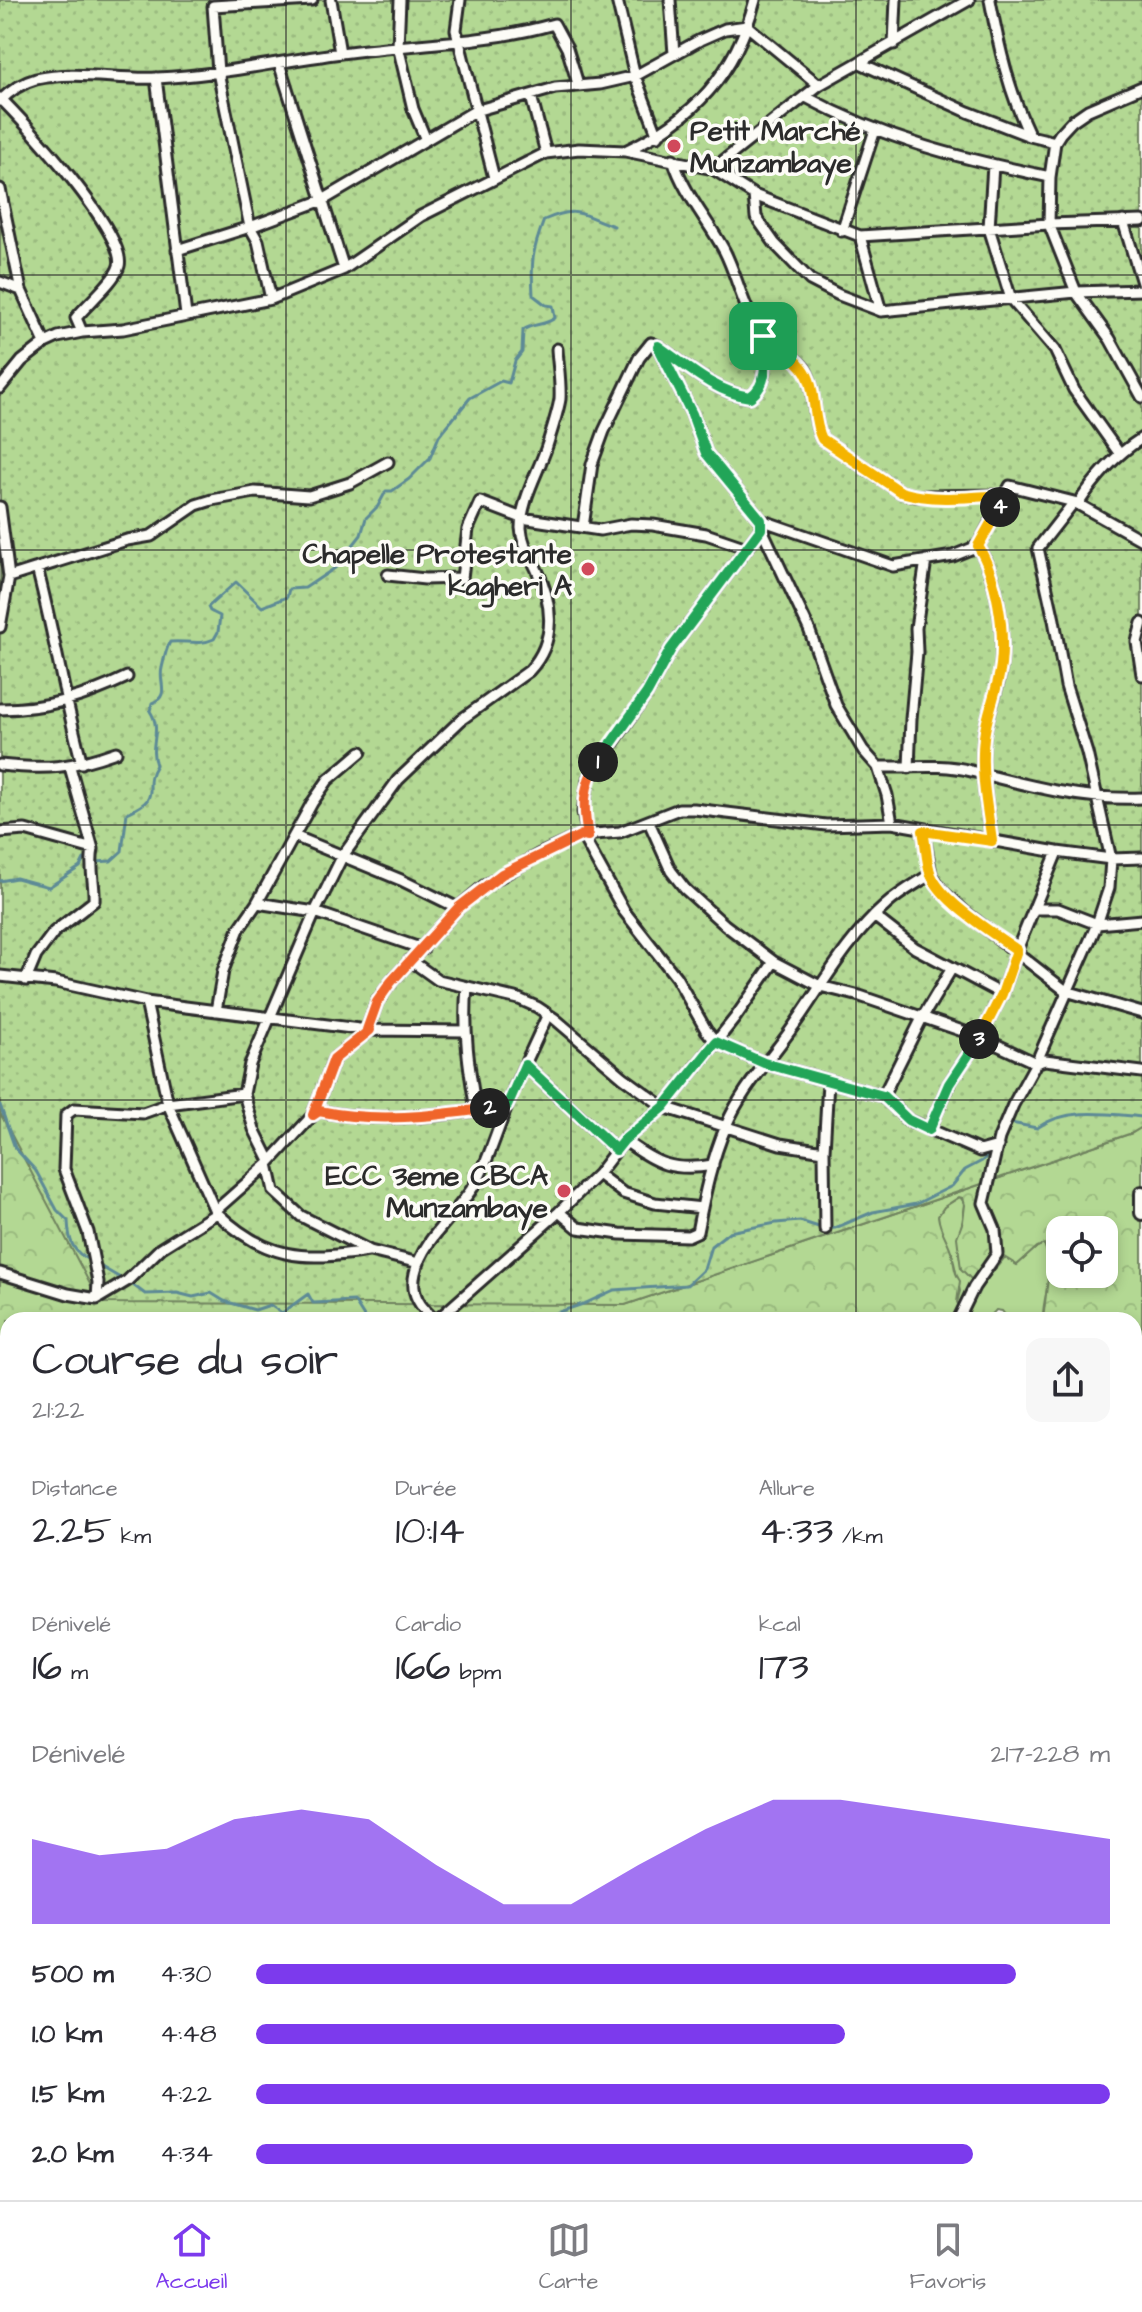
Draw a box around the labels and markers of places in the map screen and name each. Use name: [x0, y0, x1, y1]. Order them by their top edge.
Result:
place label: Petit Marché Munzambaye: [690, 112, 861, 186]
marker: Petit Marché Munzambaye: [665, 137, 683, 155]
pin: [729, 302, 797, 370]
pin: 4: [980, 487, 1020, 527]
place label: Chapelle Protestante kagheri A: [303, 535, 573, 608]
marker: Chapelle Protestante kagheri A: [579, 560, 597, 578]
pin: 1: [578, 742, 618, 782]
pin: 3: [959, 1019, 999, 1059]
pin: 2: [470, 1088, 510, 1128]
place label: ECC 3eme CBCA Munzambaye: [326, 1157, 549, 1231]
marker: ECC 3eme CBCA Munzambaye: [555, 1182, 573, 1200]

